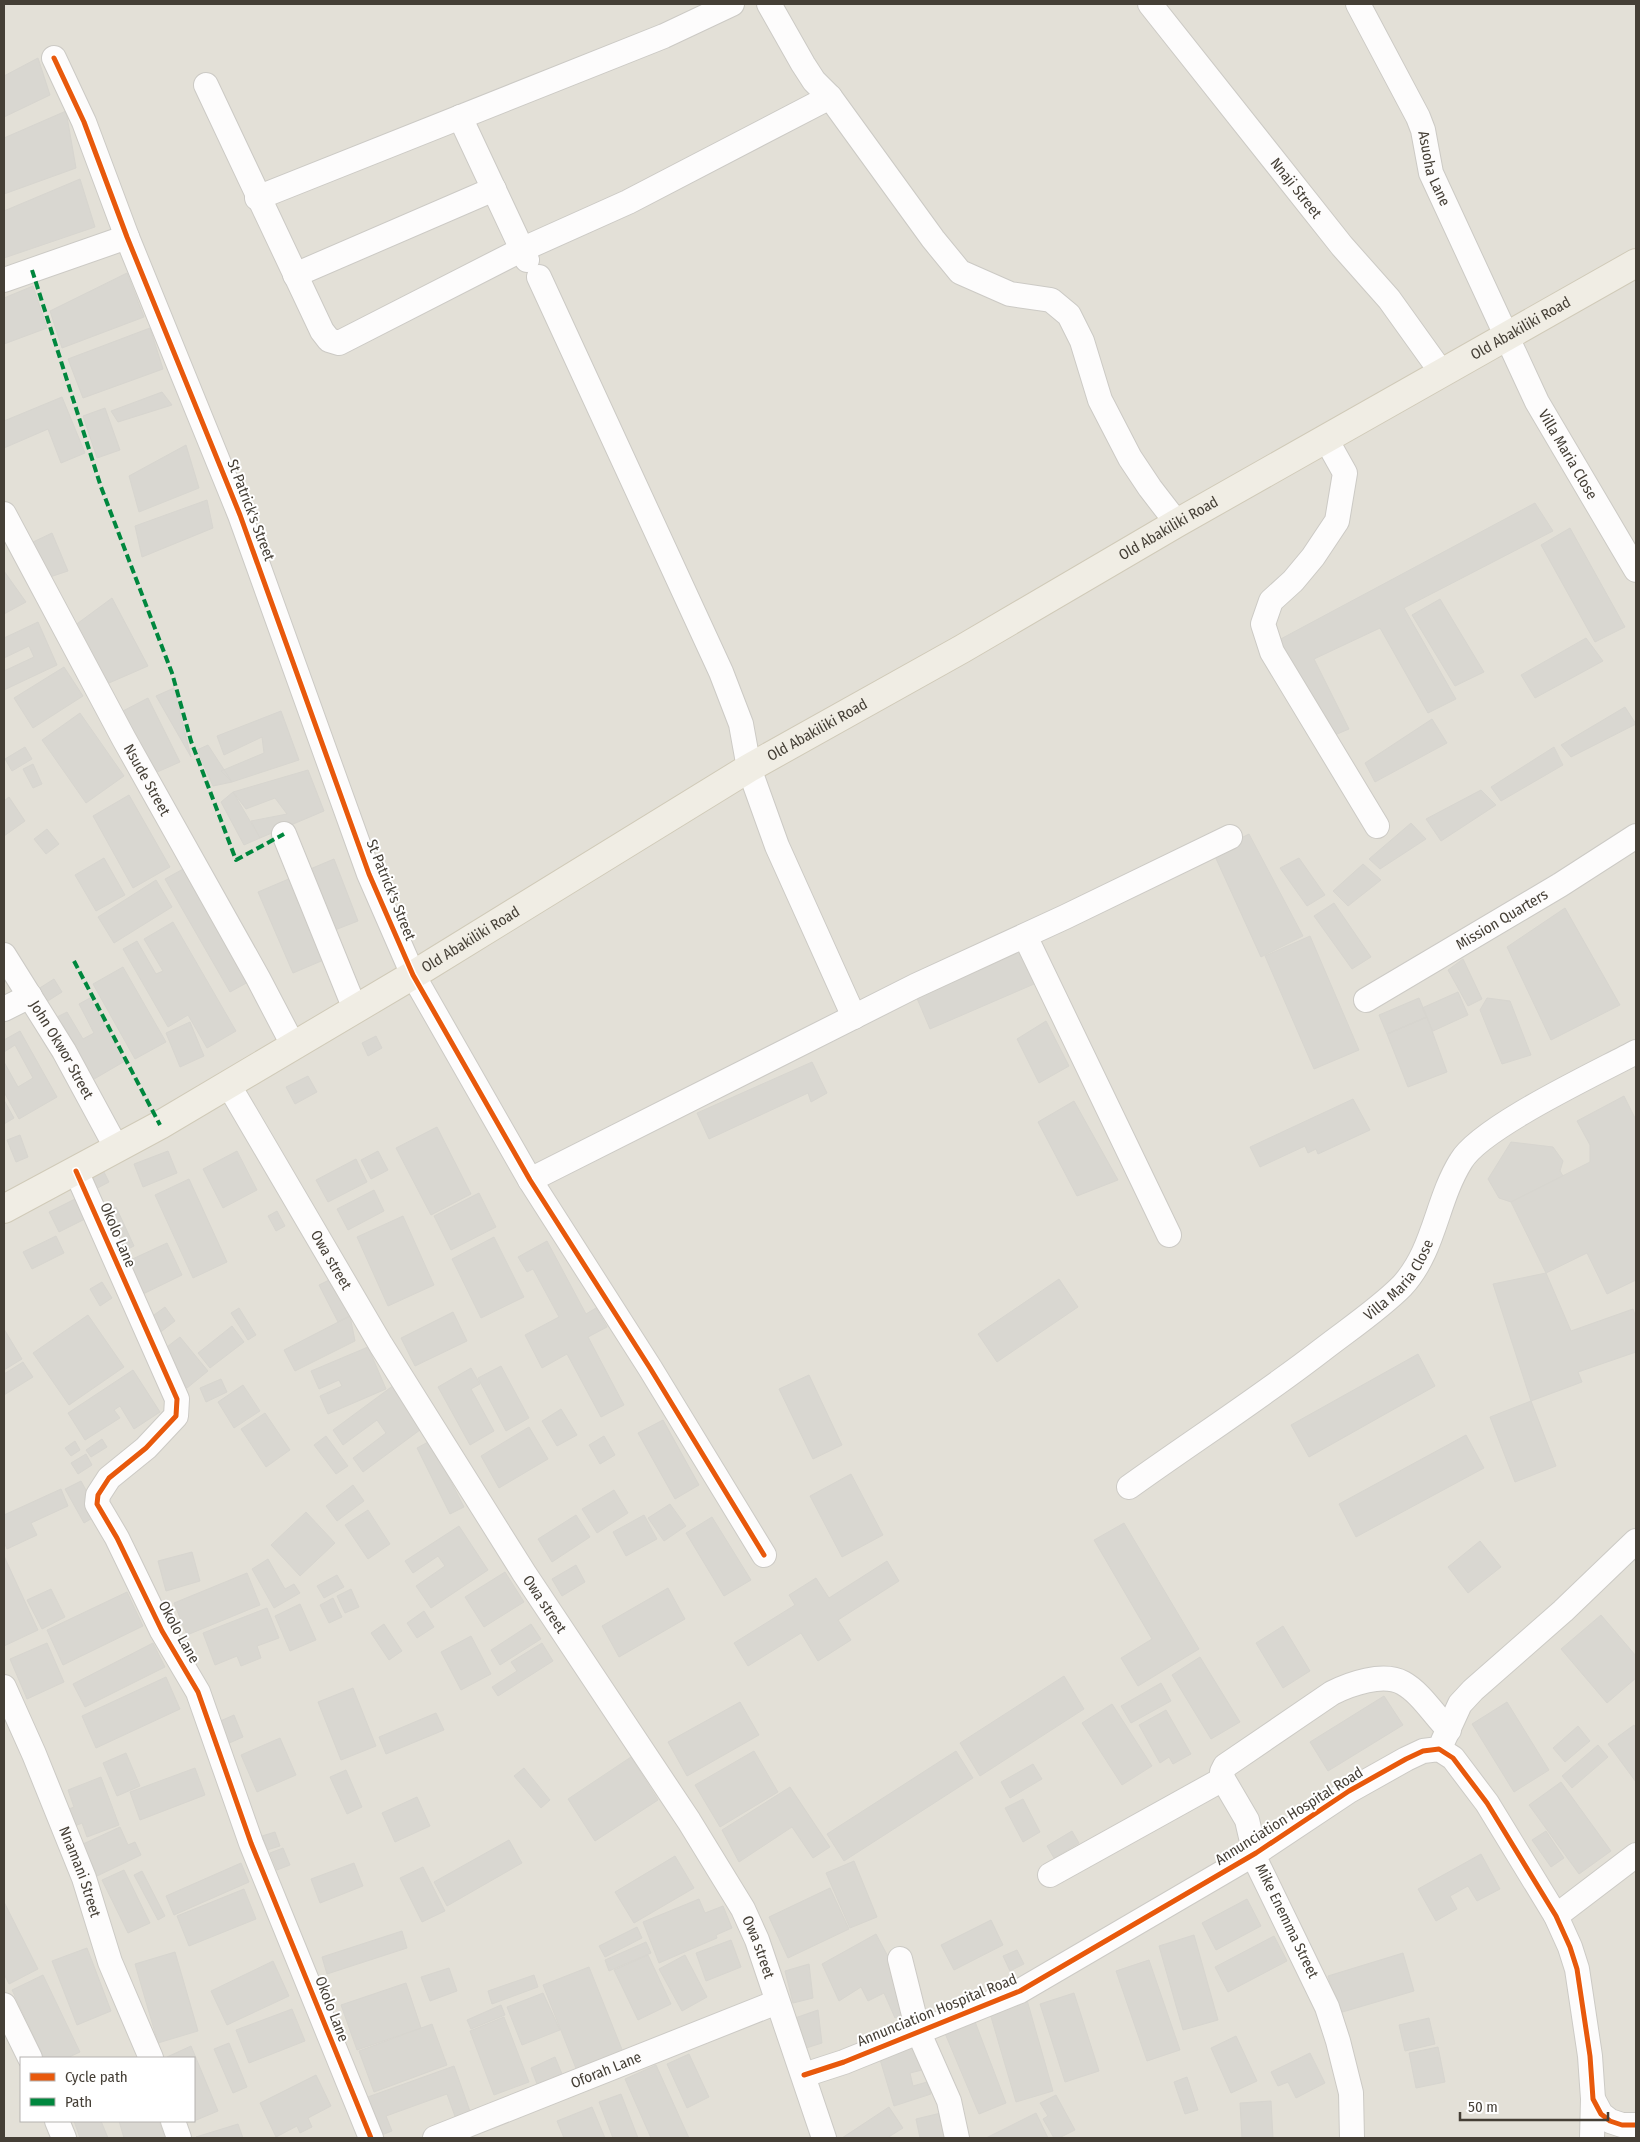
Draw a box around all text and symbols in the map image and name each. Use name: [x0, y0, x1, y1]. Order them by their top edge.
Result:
street label: Asuoha Lane: [1414, 129, 1454, 209]
street label: Nnaji Street: [1267, 154, 1326, 222]
street label: Old Abakiliki Road: [1467, 293, 1574, 364]
street label: Villa Maria Close: [1535, 406, 1601, 503]
street label: St Patrick's Street: [223, 457, 279, 563]
street label: Old Abakiliki Road: [1115, 493, 1221, 564]
street label: Old Abakiliki Road: [764, 695, 870, 765]
street label: Nsude Street: [120, 741, 174, 819]
street label: St Patrick's Street: [363, 837, 419, 943]
street label: Mission Quarters: [1453, 885, 1551, 954]
street label: Old Abakiliki Road: [418, 902, 523, 977]
street label: John Okwor Street: [26, 997, 97, 1102]
street label: Okolo Lane: [96, 1200, 140, 1270]
street label: Owa street: [307, 1227, 356, 1293]
street label: Villa Maria Close: [1360, 1237, 1437, 1324]
street label: Owa street: [519, 1572, 570, 1637]
street label: Okolo Lane: [154, 1598, 204, 1666]
street label: Annunciation Hospital Road: [1212, 1763, 1366, 1869]
street label: Nnamani Street: [55, 1824, 105, 1920]
street label: Mike Enemma Street: [1251, 1861, 1323, 1981]
street label: Owa street: [738, 1913, 778, 1981]
street label: Annunciation Hospital Road: [854, 1970, 1020, 2050]
street label: Okolo Lane: [311, 1974, 353, 2044]
street label: Oforah Lane: [568, 2048, 644, 2092]
legend: [20, 2057, 195, 2122]
text: Cycle path: [65, 2068, 128, 2086]
scale bar: [1460, 2090, 1608, 2122]
text: Path: [65, 2093, 92, 2111]
text: 50 m: [1468, 2098, 1498, 2116]

